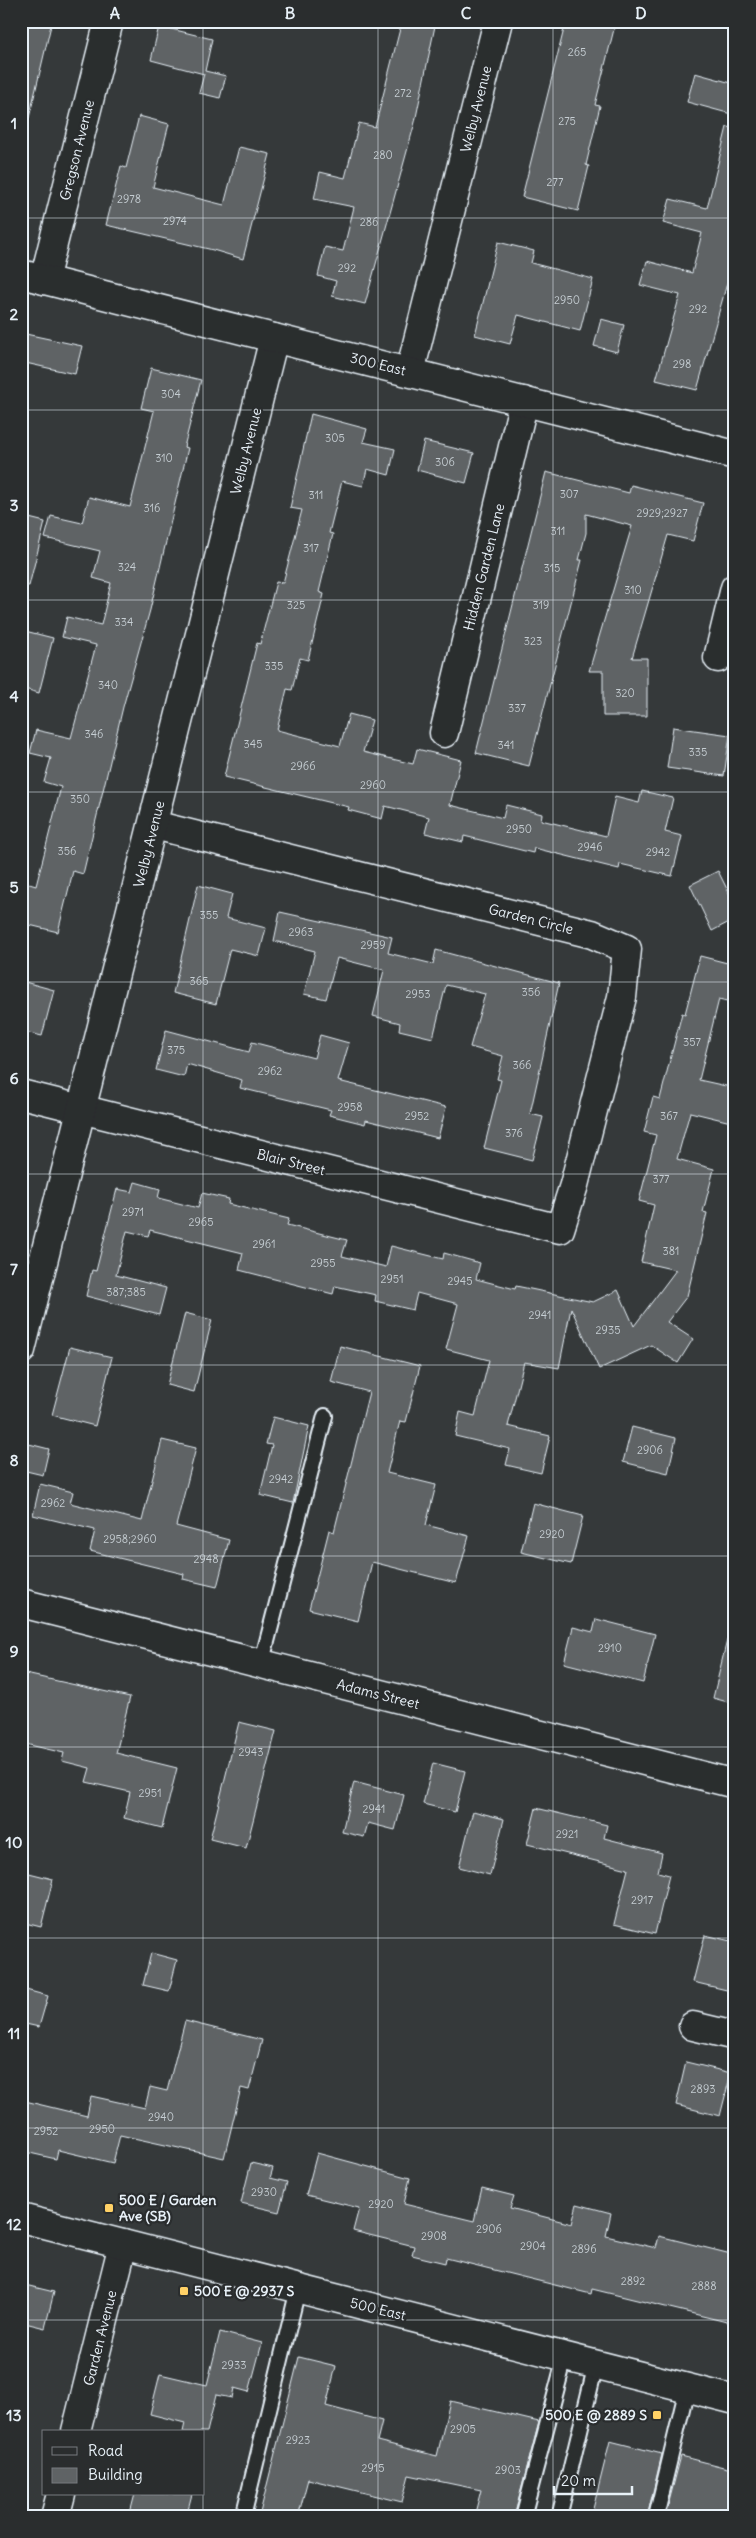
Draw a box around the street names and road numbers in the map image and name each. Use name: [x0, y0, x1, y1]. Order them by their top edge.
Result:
street label: Welby Avenue: [457, 64, 495, 154]
street label: Gregson Avenue: [56, 98, 98, 202]
street label: 300 East: [348, 348, 408, 380]
street label: Welby Avenue: [227, 406, 265, 496]
street label: Hidden Garden Lane: [459, 501, 509, 633]
street label: Welby Avenue: [130, 799, 168, 889]
street label: Garden Circle: [487, 900, 575, 938]
street label: Blair Street: [255, 1145, 327, 1179]
street label: Adams Street: [335, 1675, 421, 1713]
street label: Garden Avenue: [79, 2288, 121, 2388]
street label: 500 East: [348, 2293, 408, 2325]

